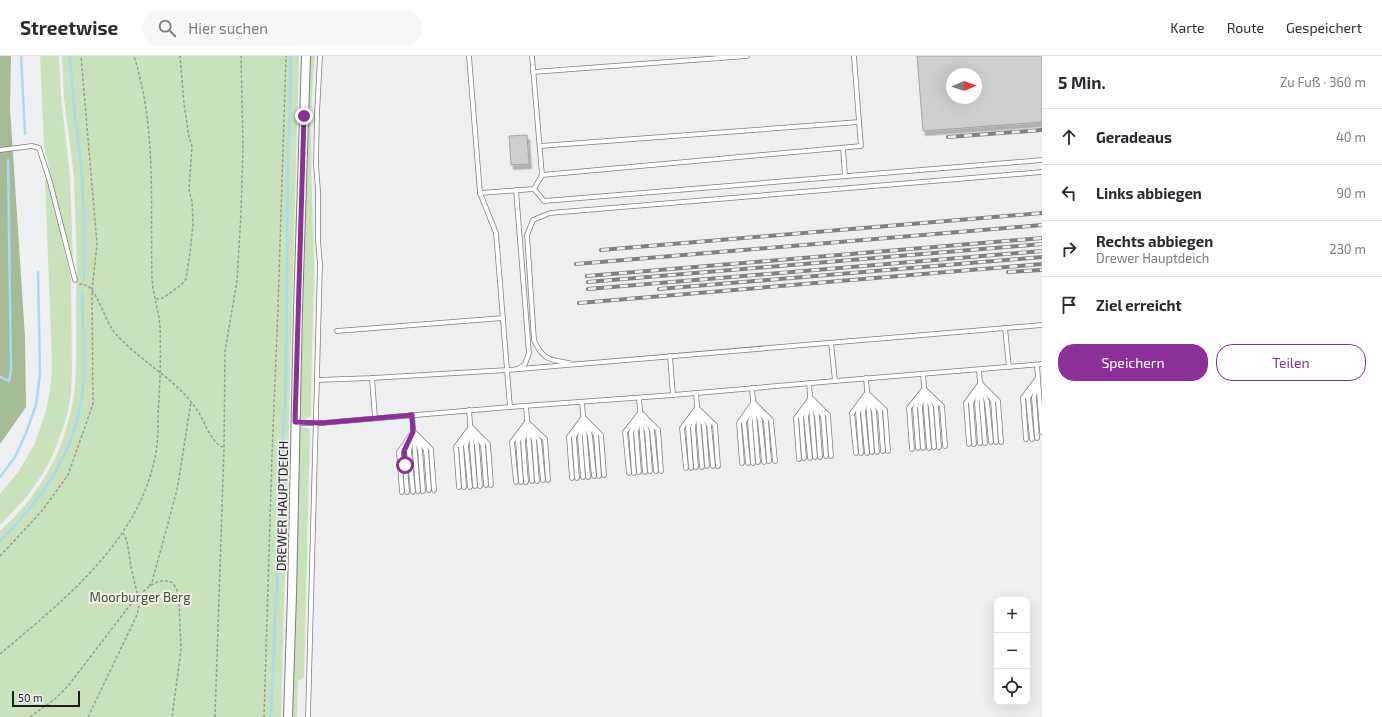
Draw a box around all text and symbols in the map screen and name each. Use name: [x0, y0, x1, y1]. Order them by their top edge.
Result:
search box: [142, 10, 422, 46]
text: Streetwise: [20, 16, 118, 39]
icon: search: [156, 17, 178, 39]
text: Hier suchen: [188, 19, 268, 37]
text: Karte: [1170, 19, 1205, 36]
text: Route: [1227, 19, 1264, 36]
text: Gespeichert: [1286, 19, 1362, 36]
north arrow: [946, 68, 982, 104]
text: 5 Min.: [1058, 72, 1106, 92]
text: Zu Fuß · 360 m: [1280, 74, 1366, 90]
route end: [295, 107, 313, 125]
icon: ahead: [1058, 126, 1080, 148]
text: Geradeaus: [1096, 128, 1172, 146]
text: 40 m: [1336, 129, 1366, 145]
icon: left: [1058, 182, 1080, 204]
text: Links abbiegen: [1096, 184, 1202, 202]
text: 90 m: [1336, 185, 1366, 201]
text: Rechts abbiegen: [1096, 232, 1213, 250]
icon: right: [1058, 238, 1080, 260]
text: 230 m: [1329, 241, 1366, 257]
text: Drewer Hauptdeich: [1096, 250, 1209, 266]
icon: arrive: [1058, 294, 1080, 316]
text: Ziel erreicht: [1096, 296, 1182, 314]
button: Speichern: [1058, 344, 1208, 381]
button: Teilen: [1216, 344, 1366, 381]
street label: DREWER HAUPTDEICH: [273, 441, 291, 571]
route start: [396, 456, 414, 474]
park label: Moorburger Berg: [90, 589, 190, 605]
map controls: [994, 597, 1030, 705]
button: +: [994, 597, 1030, 633]
button: −: [994, 633, 1030, 669]
button: locate: [994, 669, 1030, 705]
scale bar: [12, 689, 80, 708]
text: 50 m: [18, 691, 43, 704]

